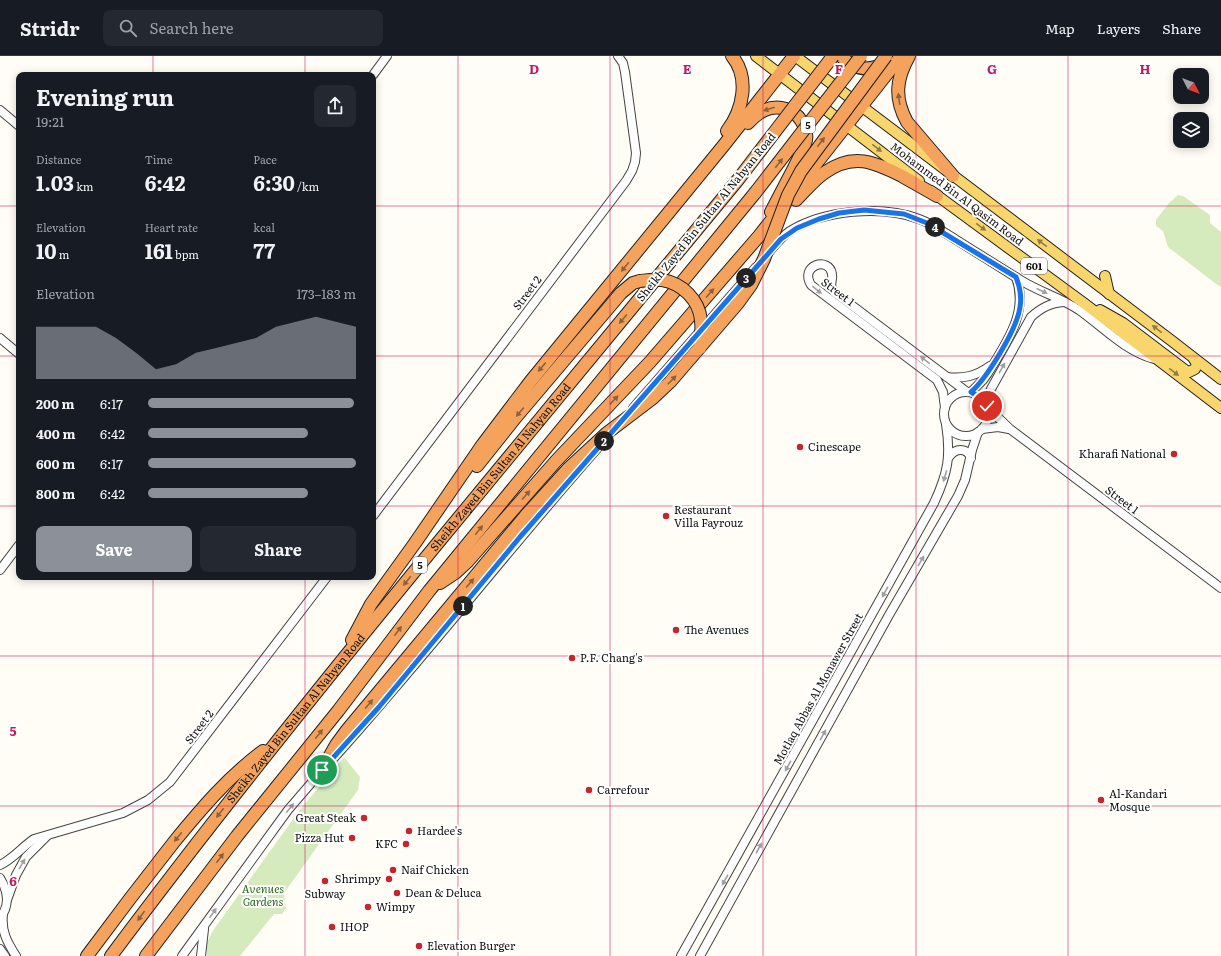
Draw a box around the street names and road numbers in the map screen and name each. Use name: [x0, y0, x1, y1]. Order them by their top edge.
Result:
road number: 5: [801, 117, 815, 133]
street label: Sheikh Zayed Bin Sultan Al Nahyan Road: [632, 128, 779, 304]
street label: Mohammed Bin Al Qasim Road: [888, 138, 1028, 249]
road number: 601: [1021, 258, 1047, 274]
street label: Street 2: [508, 272, 545, 313]
street label: Street 1: [819, 273, 859, 309]
street label: Sheikh Zayed Bin Sultan Al Nahyan Road: [426, 379, 574, 554]
street label: Street 1: [1103, 481, 1143, 517]
road number: 5: [413, 557, 427, 573]
street label: Motlaq Abbas Al Monawer Street: [769, 609, 866, 767]
street label: Sheikh Zayed Bin Sultan Al Nahyan Road: [222, 629, 368, 806]
street label: Street 2: [180, 706, 217, 747]

